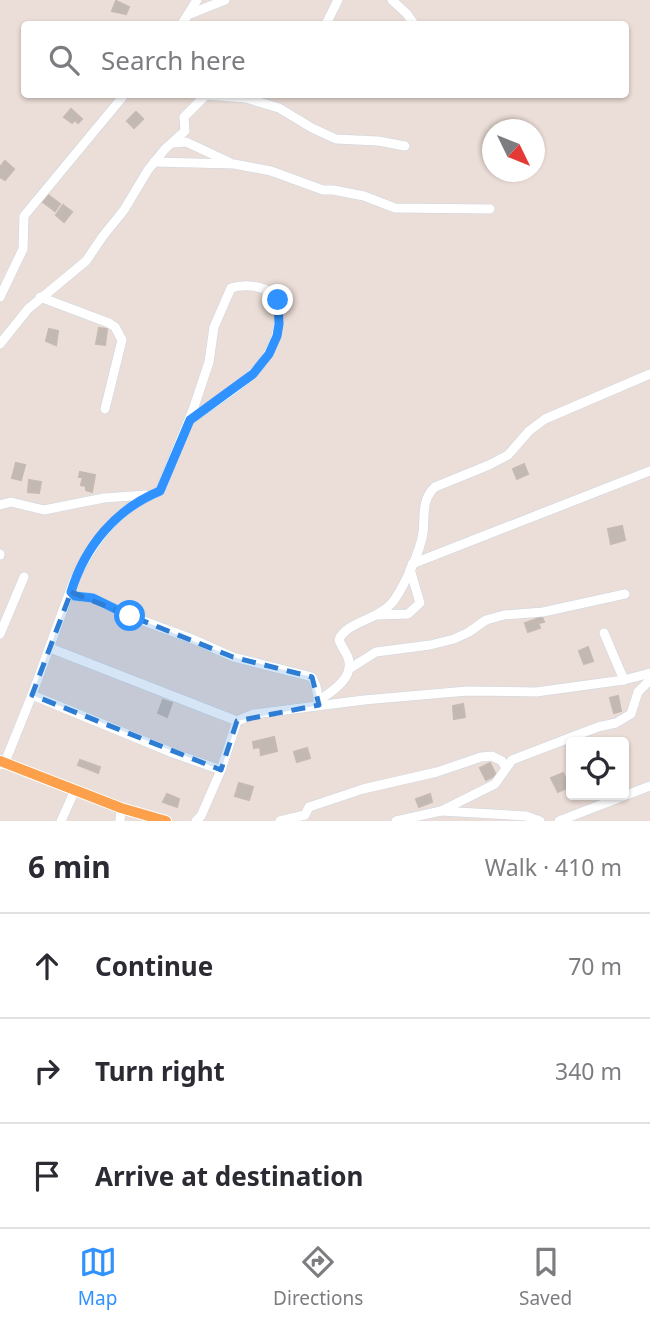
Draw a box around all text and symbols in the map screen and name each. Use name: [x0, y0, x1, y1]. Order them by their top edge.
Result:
search box: [21, 21, 629, 98]
icon: search: [45, 41, 83, 79]
text: Search here: [101, 42, 246, 78]
north arrow: [482, 119, 545, 182]
route end: [262, 284, 293, 315]
route start: [114, 600, 145, 631]
map controls: [566, 737, 629, 800]
button: locate: [566, 737, 629, 800]
text: 6 min: [28, 846, 111, 887]
text: Walk · 410 m: [485, 851, 622, 883]
icon: ahead: [28, 947, 66, 985]
text: Continue: [95, 948, 213, 984]
text: 70 m: [568, 950, 622, 982]
icon: right: [28, 1052, 66, 1090]
text: Turn right: [95, 1053, 225, 1089]
text: 340 m: [555, 1055, 622, 1087]
icon: arrive: [28, 1157, 66, 1195]
text: Arrive at destination: [95, 1158, 364, 1194]
tab: Map: [78, 1243, 117, 1311]
tab: Directions: [273, 1243, 363, 1311]
tab: Saved: [519, 1243, 572, 1311]

